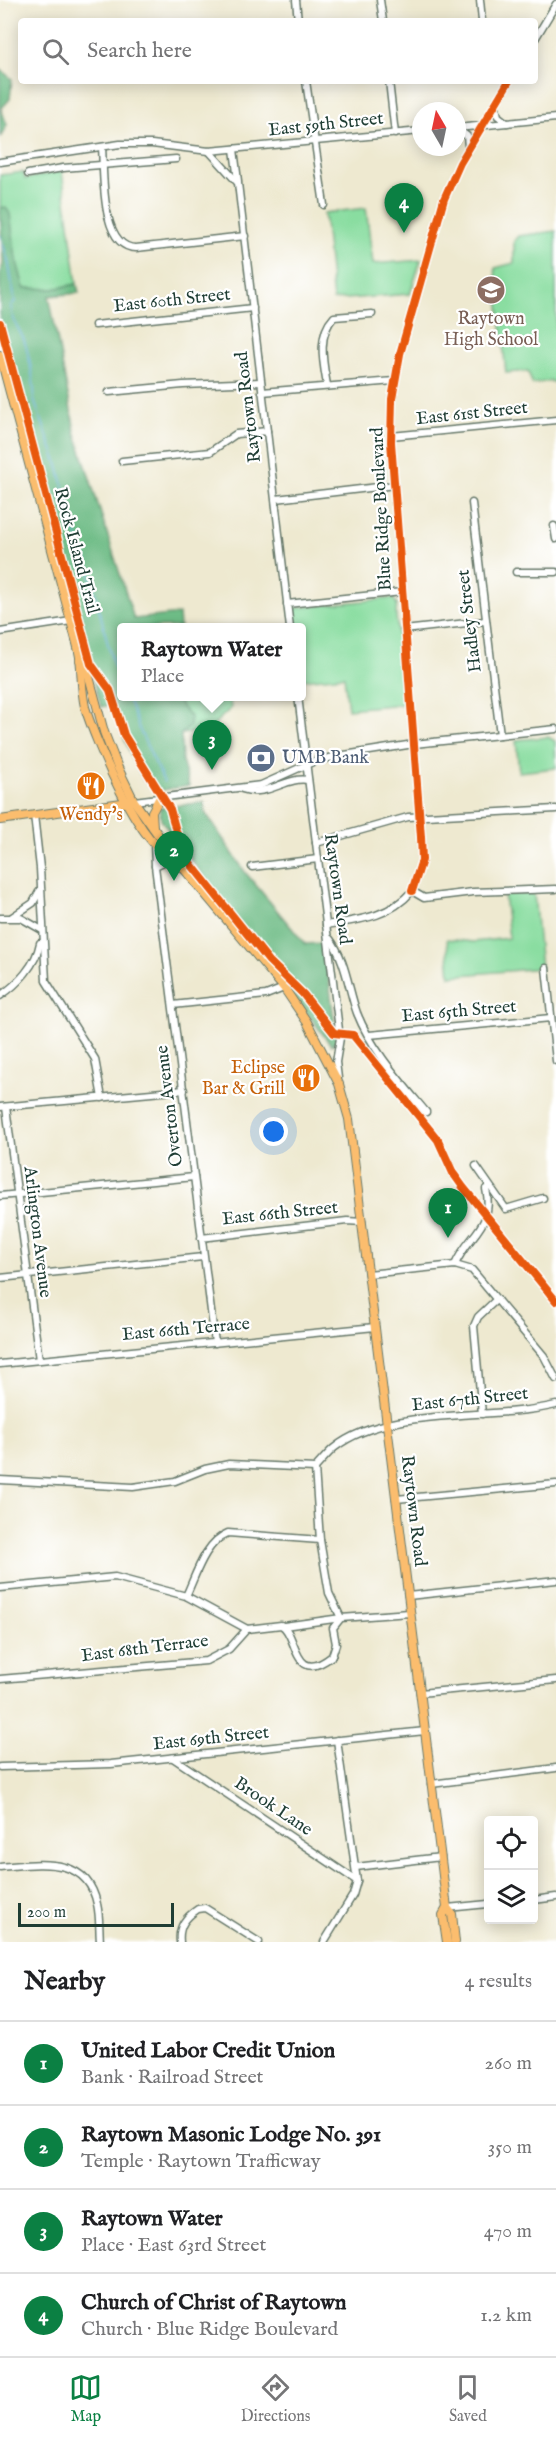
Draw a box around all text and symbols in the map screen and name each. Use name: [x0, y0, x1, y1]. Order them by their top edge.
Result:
search box: [18, 18, 538, 84]
icon: search: [39, 35, 72, 68]
text: Search here: [87, 37, 192, 65]
north arrow: [412, 102, 466, 156]
street label: East 59th Street: [267, 108, 385, 142]
pin: 4: [384, 184, 424, 233]
school or university icon: Raytown High School: [475, 274, 507, 306]
street label: East 60th Street: [112, 283, 232, 319]
place label: Raytown High School: [444, 308, 538, 352]
street label: Raytown Road: [231, 350, 267, 464]
street label: East 61st Street: [415, 397, 529, 431]
street label: Blue Ridge Boulevard: [366, 426, 398, 592]
street label: Rock Island Trail: [48, 485, 104, 617]
street label: Hadley Street: [452, 568, 488, 674]
popup: [117, 623, 306, 701]
text: Raytown Water: [141, 636, 282, 664]
text: Place: [141, 664, 184, 689]
pin: 3: [192, 720, 232, 770]
bank icon: UMB Bank: [245, 742, 277, 774]
place label: UMB Bank: [282, 747, 369, 770]
restaurant icon: Wendy's: [75, 770, 107, 802]
place label: Wendy's: [59, 804, 123, 827]
pin: 2: [154, 832, 194, 881]
street label: Raytown Road: [318, 832, 356, 946]
street label: East 65th Street: [401, 996, 517, 1028]
street label: Overton Avenue: [151, 1044, 189, 1168]
place label: Eclipse Bar & Grill: [202, 1057, 285, 1101]
restaurant icon: Eclipse Bar & Grill: [290, 1062, 322, 1094]
your location: [259, 1117, 288, 1146]
street label: Arlington Avenue: [17, 1164, 56, 1299]
pin: 1: [428, 1188, 468, 1238]
street label: East 66th Street: [221, 1196, 339, 1232]
street label: East 66th Terrace: [121, 1313, 251, 1347]
street label: East 67th Street: [411, 1382, 529, 1418]
street label: Raytown Road: [395, 1454, 431, 1568]
street label: East 68th Terrace: [80, 1630, 210, 1668]
street label: East 69th Street: [152, 1721, 270, 1757]
street label: Brook Lane: [229, 1772, 317, 1842]
map controls: [484, 1816, 538, 1924]
button: locate: [484, 1816, 538, 1870]
button: layers: [484, 1870, 538, 1924]
scale bar: [18, 1900, 174, 1928]
text: 200 m: [27, 1903, 66, 1923]
text: Nearby: [24, 1965, 105, 1998]
text: 4 results: [465, 1969, 532, 1994]
text: United Labor Credit Union: [81, 2037, 335, 2065]
text: 1: [40, 2051, 47, 2076]
text: 260 m: [485, 2051, 532, 2076]
text: Bank · Railroad Street: [81, 2065, 263, 2090]
text: Raytown Masonic Lodge No. 391: [81, 2121, 381, 2149]
text: 2: [39, 2135, 48, 2160]
text: 350 m: [488, 2135, 532, 2160]
text: Temple · Raytown Trafficway: [81, 2149, 321, 2174]
text: Raytown Water: [81, 2205, 223, 2233]
text: 3: [40, 2219, 47, 2244]
text: 470 m: [484, 2219, 532, 2244]
text: Place · East 63rd Street: [81, 2233, 266, 2258]
text: Church of Christ of Raytown: [81, 2289, 346, 2317]
text: 4: [39, 2303, 48, 2328]
text: 1.2 km: [480, 2303, 532, 2328]
text: Church · Blue Ridge Boulevard: [81, 2317, 338, 2342]
tab: Map: [69, 2371, 102, 2427]
tab: Directions: [241, 2371, 310, 2427]
tab: Saved: [449, 2371, 487, 2427]

